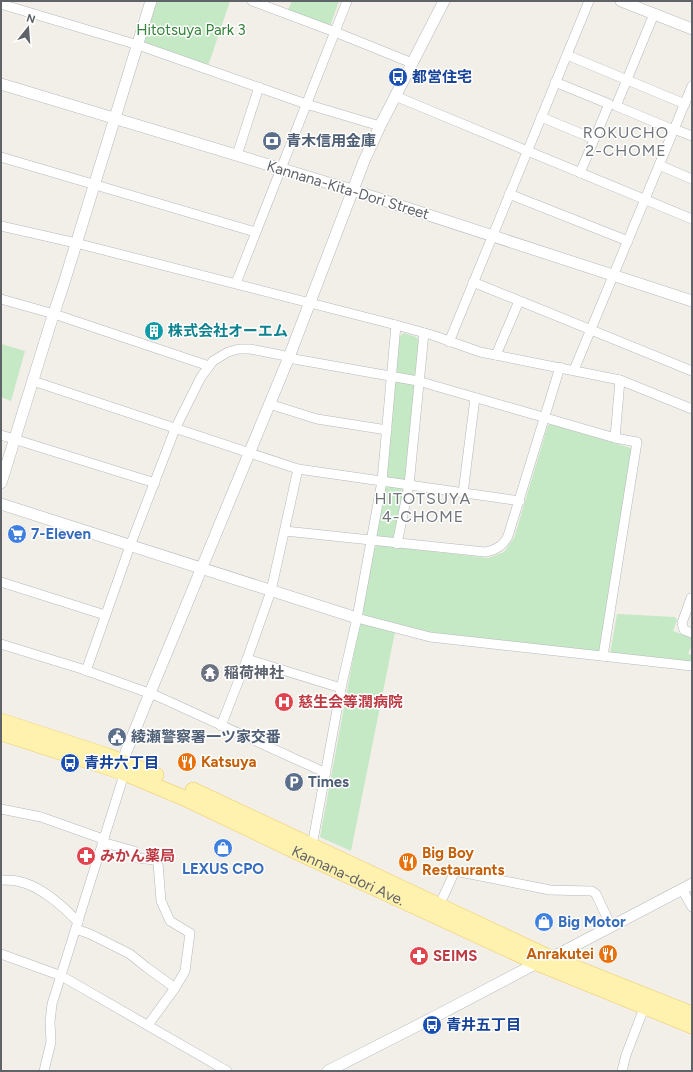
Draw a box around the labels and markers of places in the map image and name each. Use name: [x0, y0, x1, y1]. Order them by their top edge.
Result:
bus stop icon: 都営住宅: [387, 66, 409, 88]
place label: 都営住宅: [412, 68, 472, 86]
bank icon: 青木信用金庫: [261, 130, 283, 152]
place label: 青木信用金庫: [286, 132, 376, 150]
building icon: 株式会社オーエム: [143, 320, 165, 342]
place label: 株式会社オーエム: [168, 322, 288, 340]
supermarket icon: 7-Eleven: [6, 523, 28, 545]
place label: 7-Eleven: [31, 525, 91, 543]
temple icon: 稲荷神社: [199, 662, 221, 684]
place label: 稲荷神社: [224, 664, 284, 682]
hospital icon: 慈生会等潤病院: [273, 691, 295, 713]
place label: 慈生会等潤病院: [298, 693, 403, 711]
public building icon: 綾瀬警察署一ツ家交番: [106, 726, 128, 748]
place label: 綾瀬警察署一ツ家交番: [131, 728, 281, 746]
restaurant icon: Katsuya: [176, 751, 198, 773]
bus stop icon: 青井六丁目: [59, 752, 81, 774]
place label: Katsuya: [201, 753, 256, 771]
place label: 青井六丁目: [84, 754, 159, 772]
parking icon: Times: [283, 771, 305, 793]
place label: Times: [308, 773, 349, 791]
shop icon: LEXUS CPO: [212, 837, 234, 859]
place label: Big Boy Restaurants: [422, 844, 505, 879]
pharmacy icon: みかん薬局: [75, 845, 97, 867]
place label: みかん薬局: [100, 847, 175, 865]
restaurant icon: Big Boy Restaurants: [397, 851, 419, 873]
place label: LEXUS CPO: [182, 860, 264, 878]
shop icon: Big Motor: [533, 911, 555, 933]
place label: Big Motor: [558, 913, 626, 931]
restaurant icon: Anrakutei: [597, 943, 619, 965]
pharmacy icon: SEIMS: [408, 945, 430, 967]
place label: Anrakutei: [526, 945, 594, 963]
place label: SEIMS: [433, 947, 477, 965]
bus stop icon: 青井五丁目: [421, 1014, 443, 1036]
place label: 青井五丁目: [446, 1016, 521, 1034]

